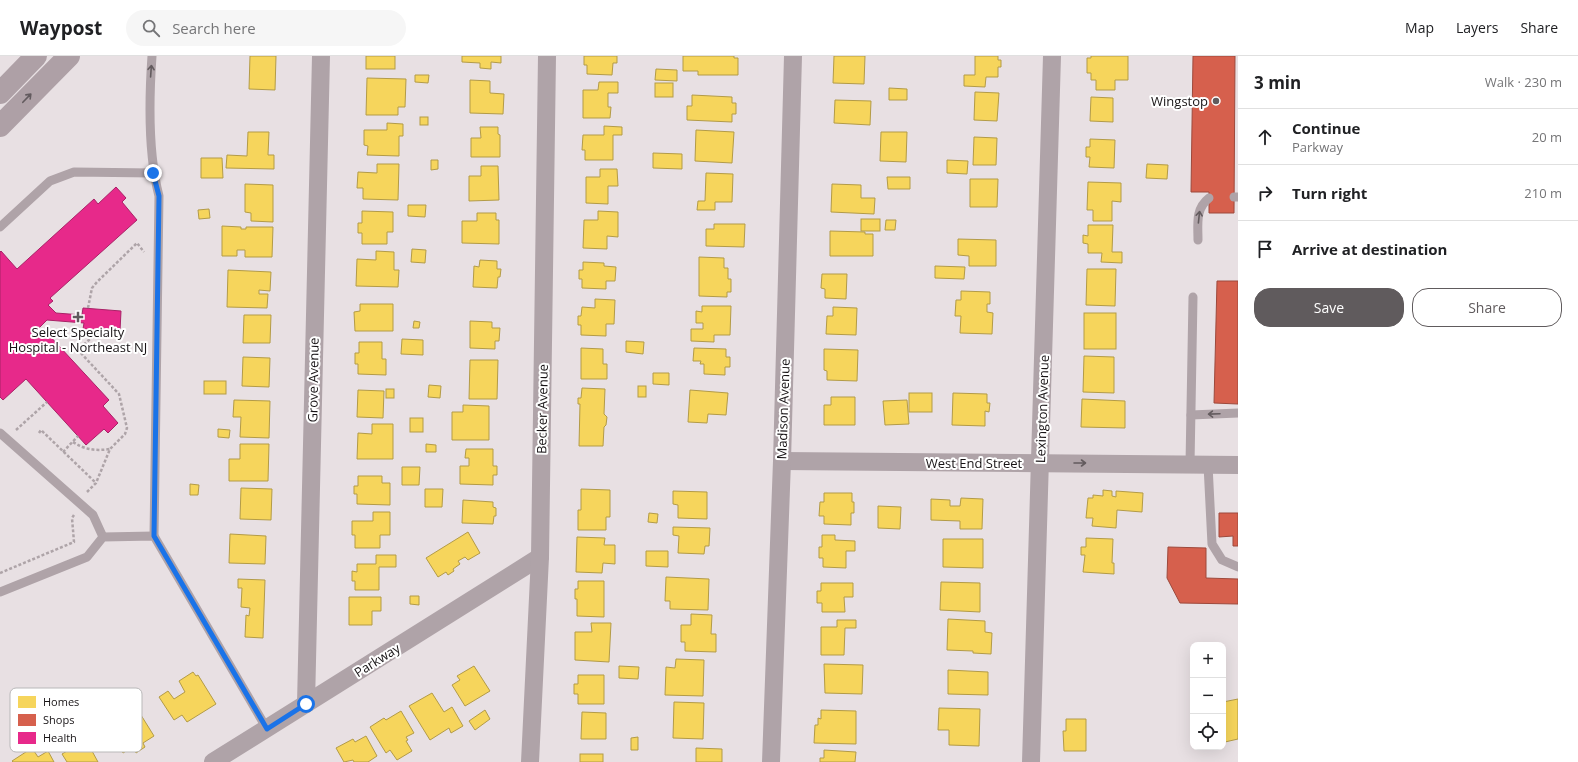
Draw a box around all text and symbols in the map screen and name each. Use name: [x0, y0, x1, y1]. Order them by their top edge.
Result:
search box: [126, 10, 406, 46]
text: Waypost: [20, 15, 102, 41]
icon: search: [140, 17, 162, 39]
text: Search here: [172, 18, 256, 38]
text: Map: [1405, 18, 1434, 37]
text: Layers: [1456, 18, 1498, 37]
text: Share: [1520, 18, 1558, 37]
one-way arrow: [147, 65, 154, 78]
text: 3 min: [1254, 71, 1301, 94]
text: Walk · 230 m: [1485, 73, 1562, 91]
place label: Wingstop: [1151, 92, 1208, 110]
one-way arrow: [23, 93, 32, 103]
marker: Wingstop: [1211, 96, 1221, 106]
text: Continue: [1292, 118, 1360, 138]
icon: ahead: [1254, 126, 1276, 148]
text: 20 m: [1532, 128, 1562, 146]
text: Parkway: [1292, 138, 1343, 156]
route end: [144, 164, 162, 182]
icon: right: [1254, 182, 1276, 204]
text: Turn right: [1292, 183, 1367, 203]
text: 210 m: [1524, 184, 1562, 202]
one-way arrow: [1195, 211, 1202, 224]
icon: arrive: [1254, 238, 1276, 260]
text: Arrive at destination: [1292, 239, 1447, 259]
button: Save: [1254, 288, 1404, 327]
button: Share: [1412, 288, 1562, 327]
marker: Select Specialty Hospital - Northeast NJ: [72, 311, 84, 323]
place label: Select Specialty Hospital - Northeast NJ: [9, 323, 147, 356]
street label: Grove Avenue: [303, 337, 323, 423]
street label: Lexington Avenue: [1031, 355, 1053, 463]
street label: Madison Avenue: [772, 358, 794, 460]
street label: Becker Avenue: [532, 364, 552, 454]
one-way arrow: [1208, 410, 1221, 418]
street label: West End Street: [926, 454, 1023, 472]
one-way arrow: [1073, 459, 1086, 467]
street label: Parkway: [351, 639, 404, 681]
map controls: [1190, 642, 1226, 750]
button: +: [1190, 642, 1226, 678]
button: −: [1190, 678, 1226, 714]
legend: [10, 688, 142, 752]
text: Homes: [43, 694, 79, 709]
route start: [297, 695, 315, 713]
text: Shops: [43, 712, 74, 727]
button: locate: [1190, 714, 1226, 750]
text: Health: [43, 730, 77, 745]

